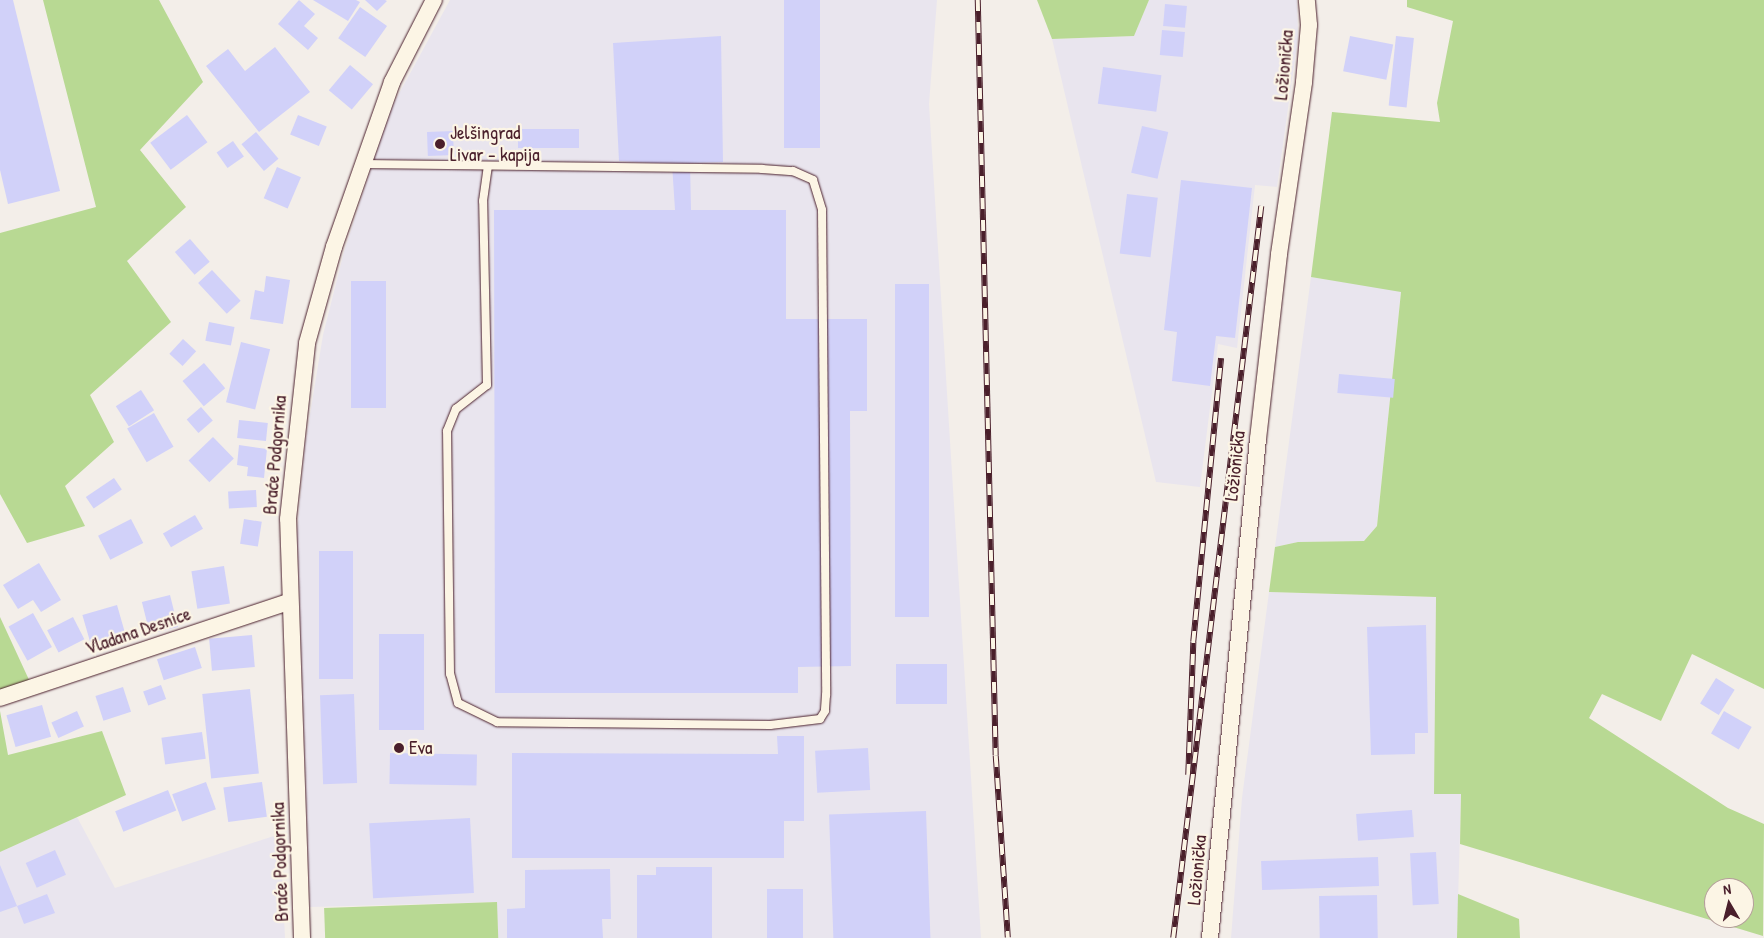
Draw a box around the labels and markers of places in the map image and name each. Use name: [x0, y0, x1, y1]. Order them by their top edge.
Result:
place label: Jelšingrad Livar - kapija: [450, 122, 540, 166]
marker: Jelšingrad Livar - kapija: [434, 138, 446, 150]
place label: Eva: [409, 737, 432, 759]
marker: Eva: [393, 742, 405, 754]

